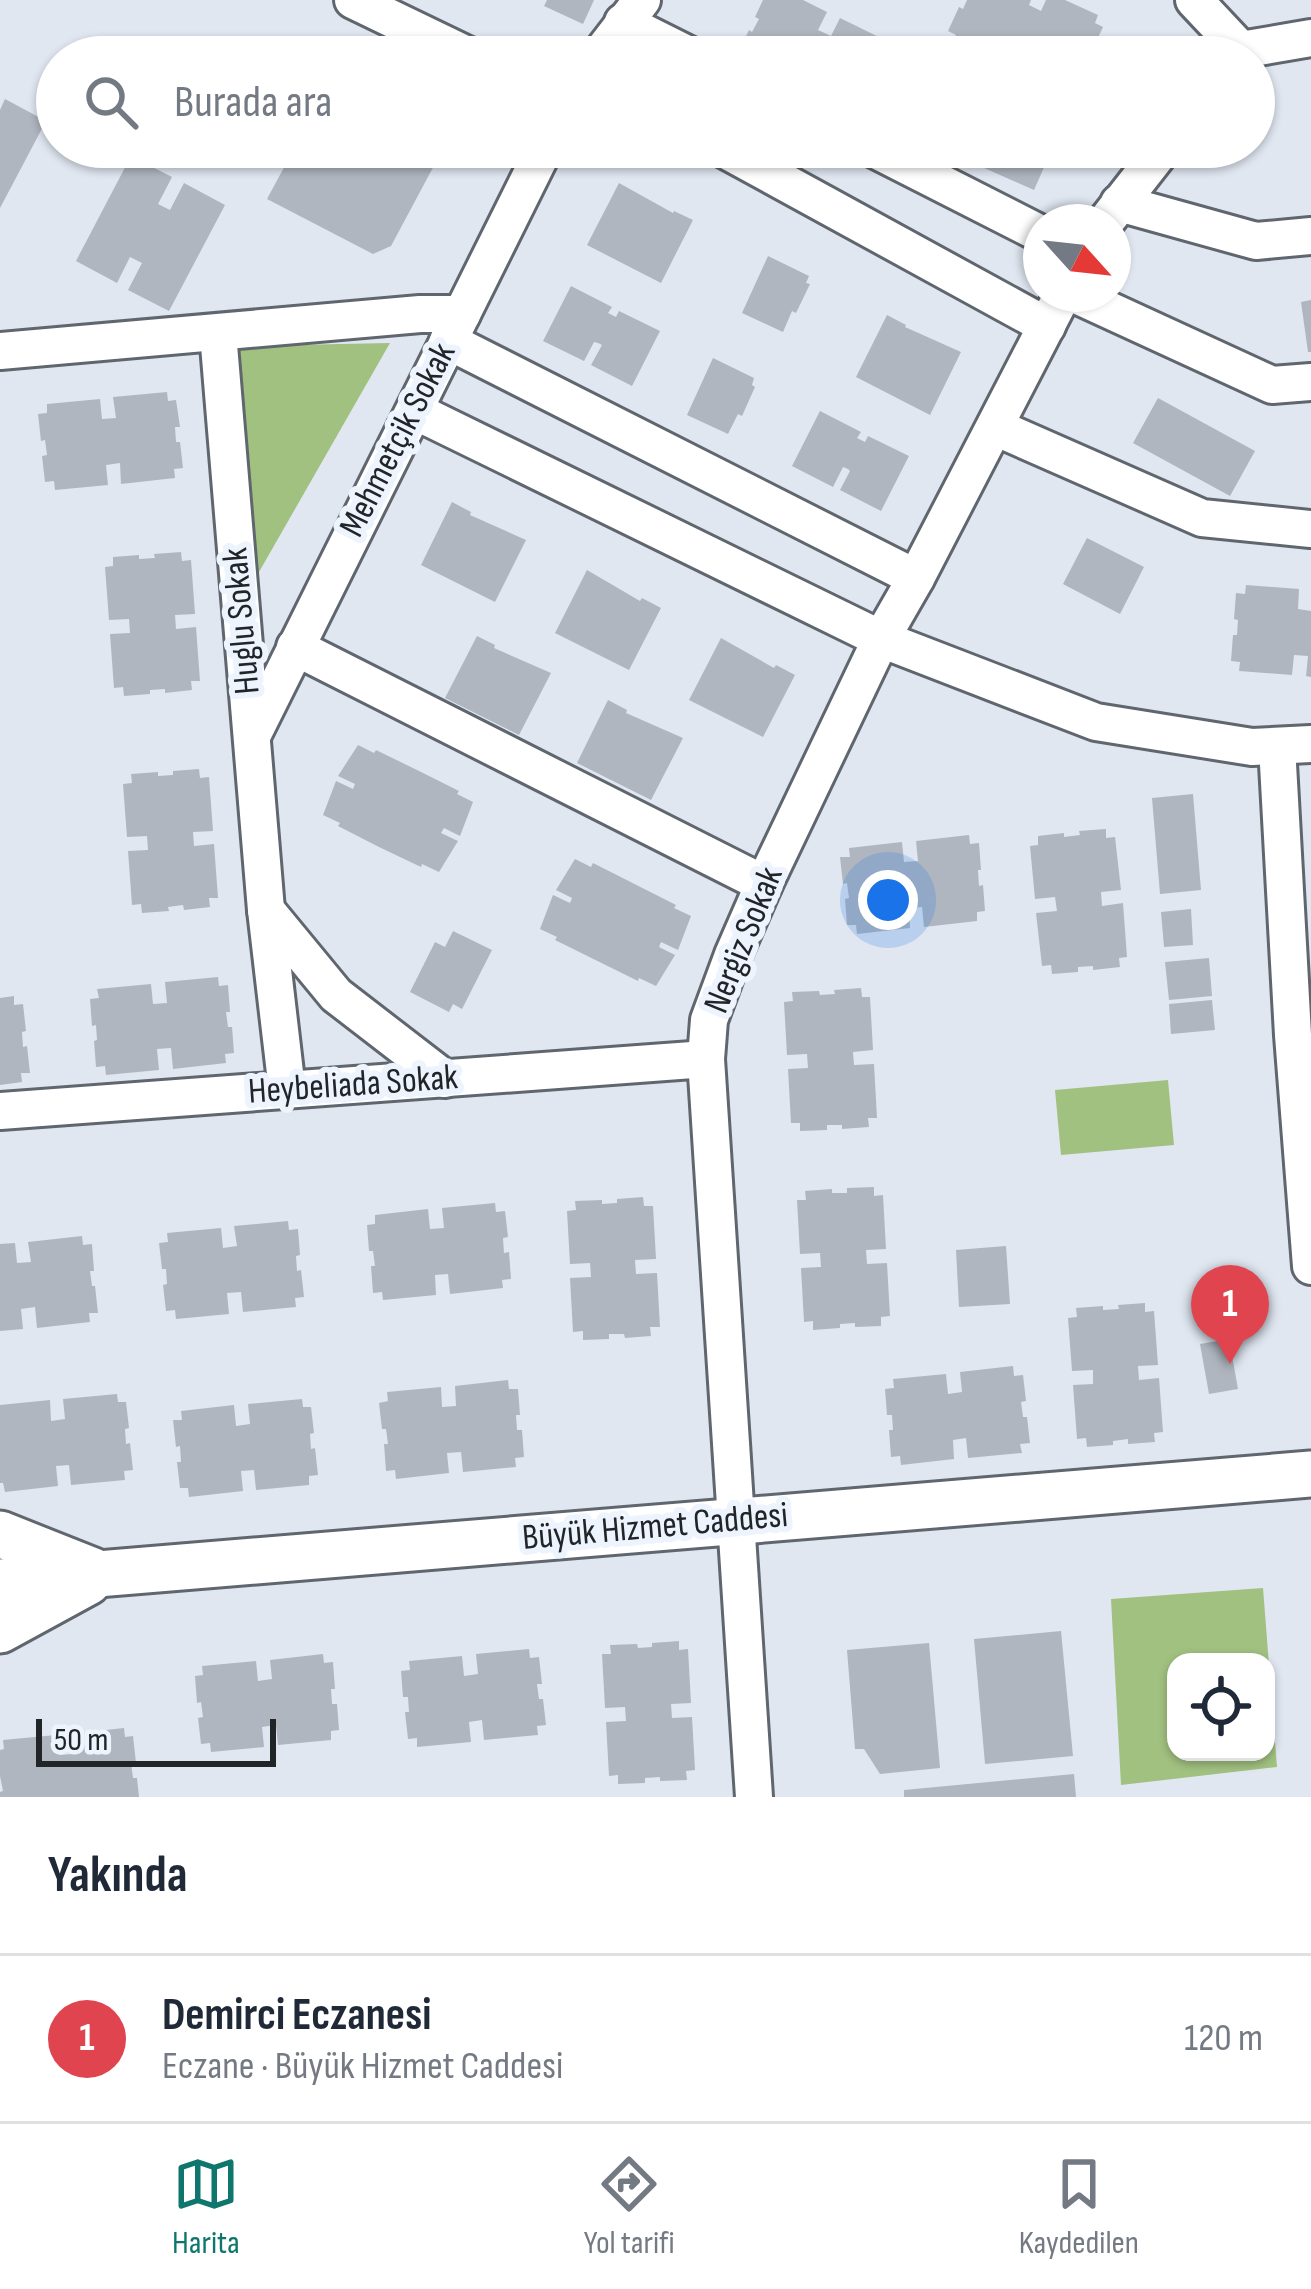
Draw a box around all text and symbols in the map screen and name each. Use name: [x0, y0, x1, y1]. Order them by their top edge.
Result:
search box: [36, 36, 1275, 168]
icon: search: [78, 69, 144, 135]
text: Burada ara: [174, 75, 332, 130]
north arrow: [1023, 204, 1131, 312]
street label: Mehmetçik Sokak: [331, 336, 465, 544]
street label: Huglu Sokak: [214, 546, 270, 696]
street label: Nergiz Sokak: [695, 861, 793, 1019]
your location: [858, 870, 918, 930]
street label: Heybeliada Sokak: [247, 1056, 460, 1114]
pin: 1: [1191, 1265, 1269, 1364]
street label: Büyük Hizmet Caddesi: [520, 1494, 790, 1560]
map controls: [1167, 1653, 1275, 1761]
button: locate: [1167, 1653, 1275, 1761]
scale bar: [36, 1713, 276, 1766]
text: 50 m: [54, 1720, 108, 1760]
text: Yakında: [48, 1845, 188, 1906]
text: Demirci Eczanesi: [162, 1988, 431, 2043]
text: 1: [79, 2015, 95, 2062]
text: 120 m: [1184, 2015, 1263, 2062]
text: Eczane · Büyük Hizmet Caddesi: [162, 2043, 563, 2090]
tab: Harita: [172, 2151, 240, 2263]
tab: Yol tarifi: [584, 2151, 675, 2263]
tab: Kaydedilen: [1019, 2151, 1139, 2263]

